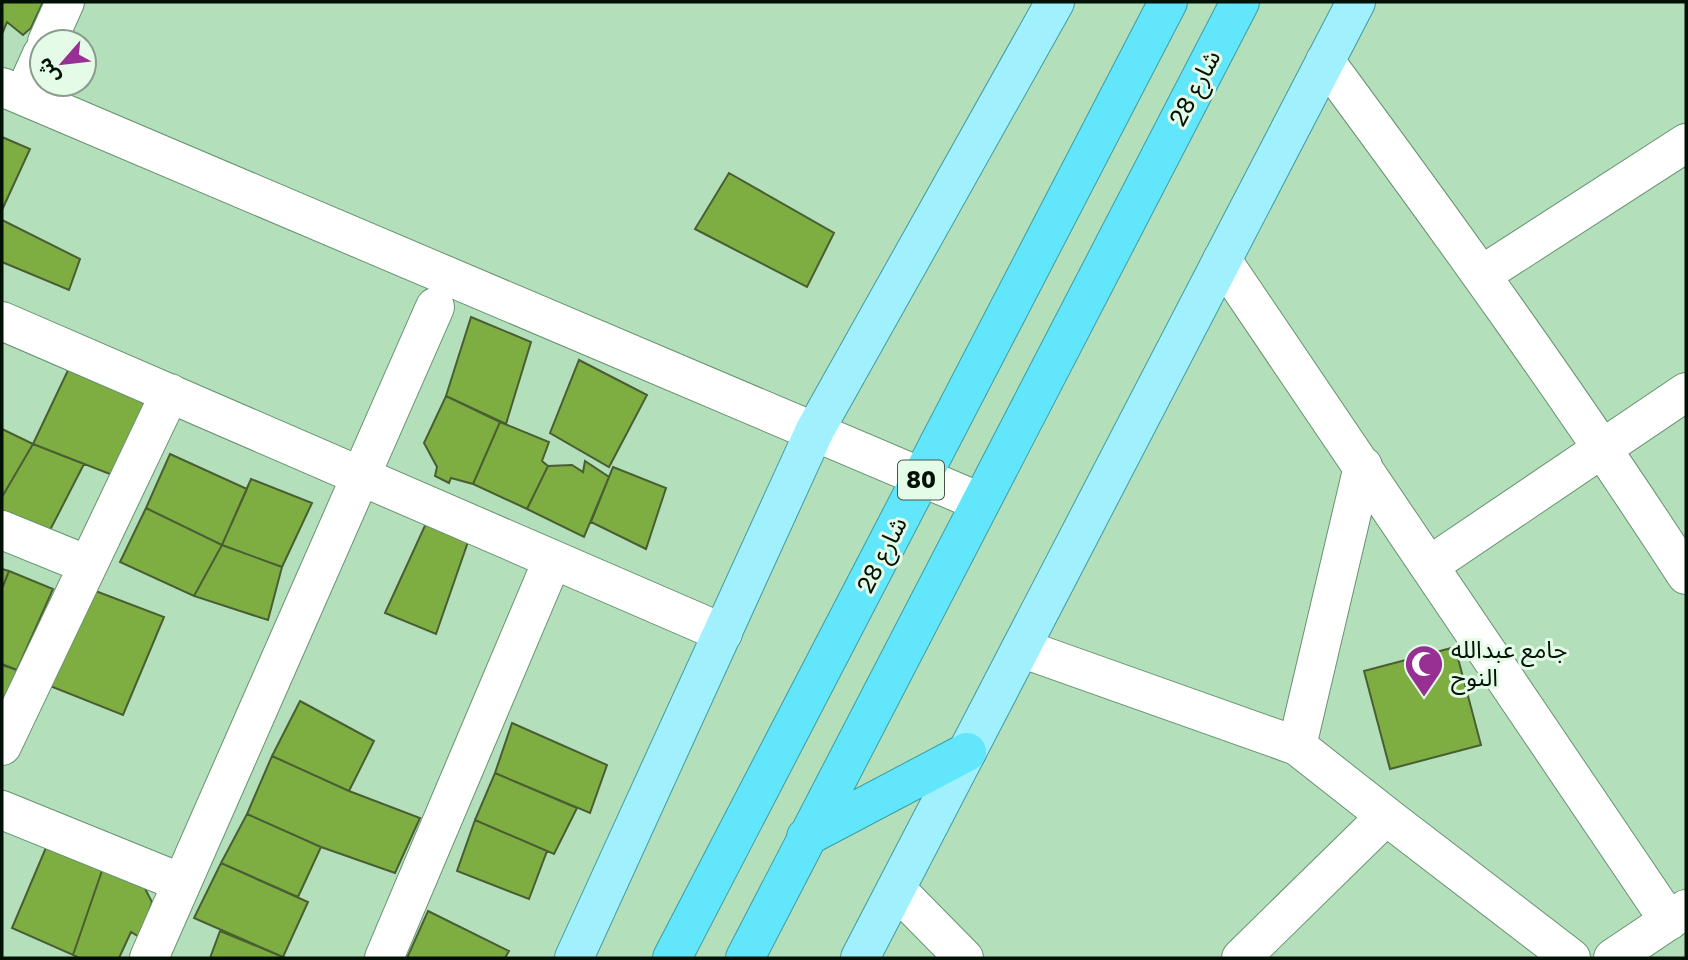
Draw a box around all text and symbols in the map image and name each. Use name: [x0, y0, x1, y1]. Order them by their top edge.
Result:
north arrow: [28, 28, 98, 98]
street label: شارع 28: [1162, 45, 1229, 132]
text: ش: [31, 54, 64, 88]
road number: 80: [898, 460, 944, 500]
street label: شارع 28: [849, 511, 916, 599]
place label: جامع عبدالله النوح: [1451, 634, 1567, 695]
mosque icon: جامع عبدالله النوح: [1403, 643, 1445, 698]

